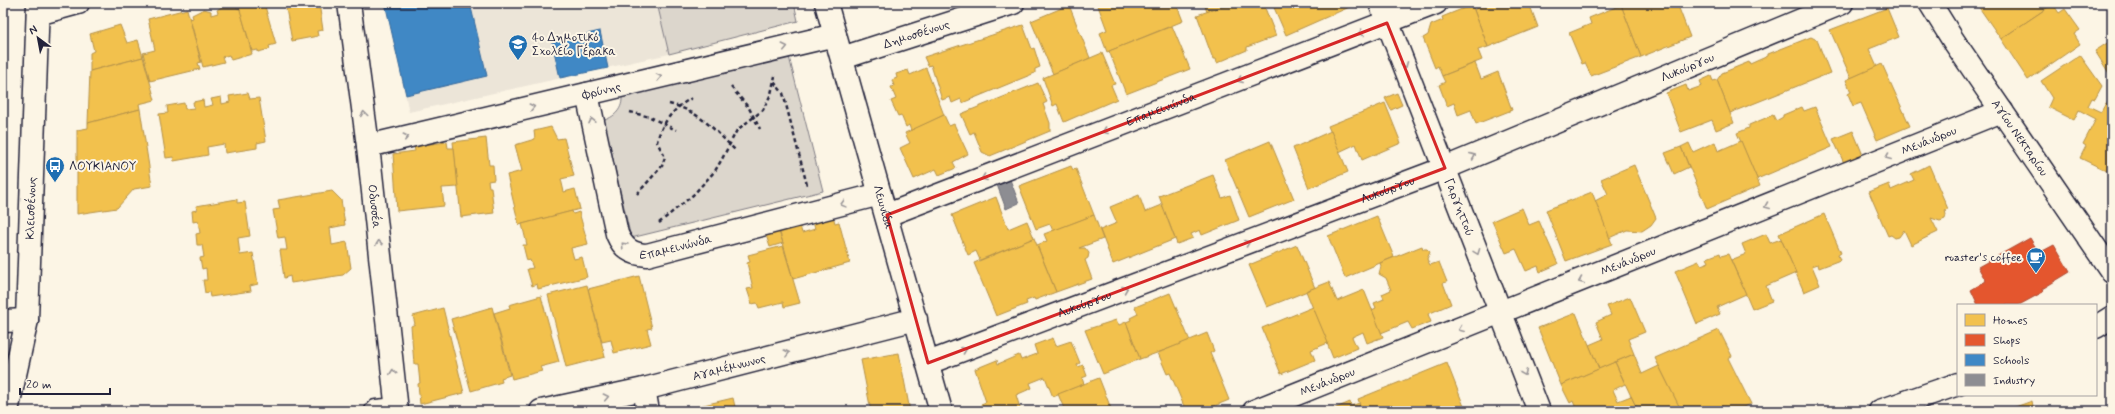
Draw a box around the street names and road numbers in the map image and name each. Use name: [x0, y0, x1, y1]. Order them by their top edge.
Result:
street label: Δημοσθένους: [881, 17, 952, 53]
street label: Λυκούργου: [1659, 50, 1717, 86]
street label: Φρύνης: [580, 79, 623, 104]
street label: Επαμεινώνδα: [1124, 89, 1199, 131]
street label: Αγίου Νεκταρίου: [1987, 97, 2051, 180]
street label: Μενάνδρου: [1899, 123, 1960, 160]
street label: Λυκούργου: [1359, 173, 1418, 208]
street label: Γαργηττού: [1440, 176, 1477, 239]
street label: Κλεισθένους: [23, 177, 41, 240]
street label: Λεωνίδα: [869, 183, 896, 232]
street label: Οδυσσέα: [363, 184, 384, 230]
street label: Επαμεινώνδα: [639, 231, 714, 264]
street label: Μενάνδρου: [1598, 243, 1659, 280]
street label: Λυκούργου: [1055, 287, 1114, 322]
street label: Αγαμέμνωνος: [691, 351, 767, 385]
street label: Μενάνδρου: [1298, 364, 1358, 401]

